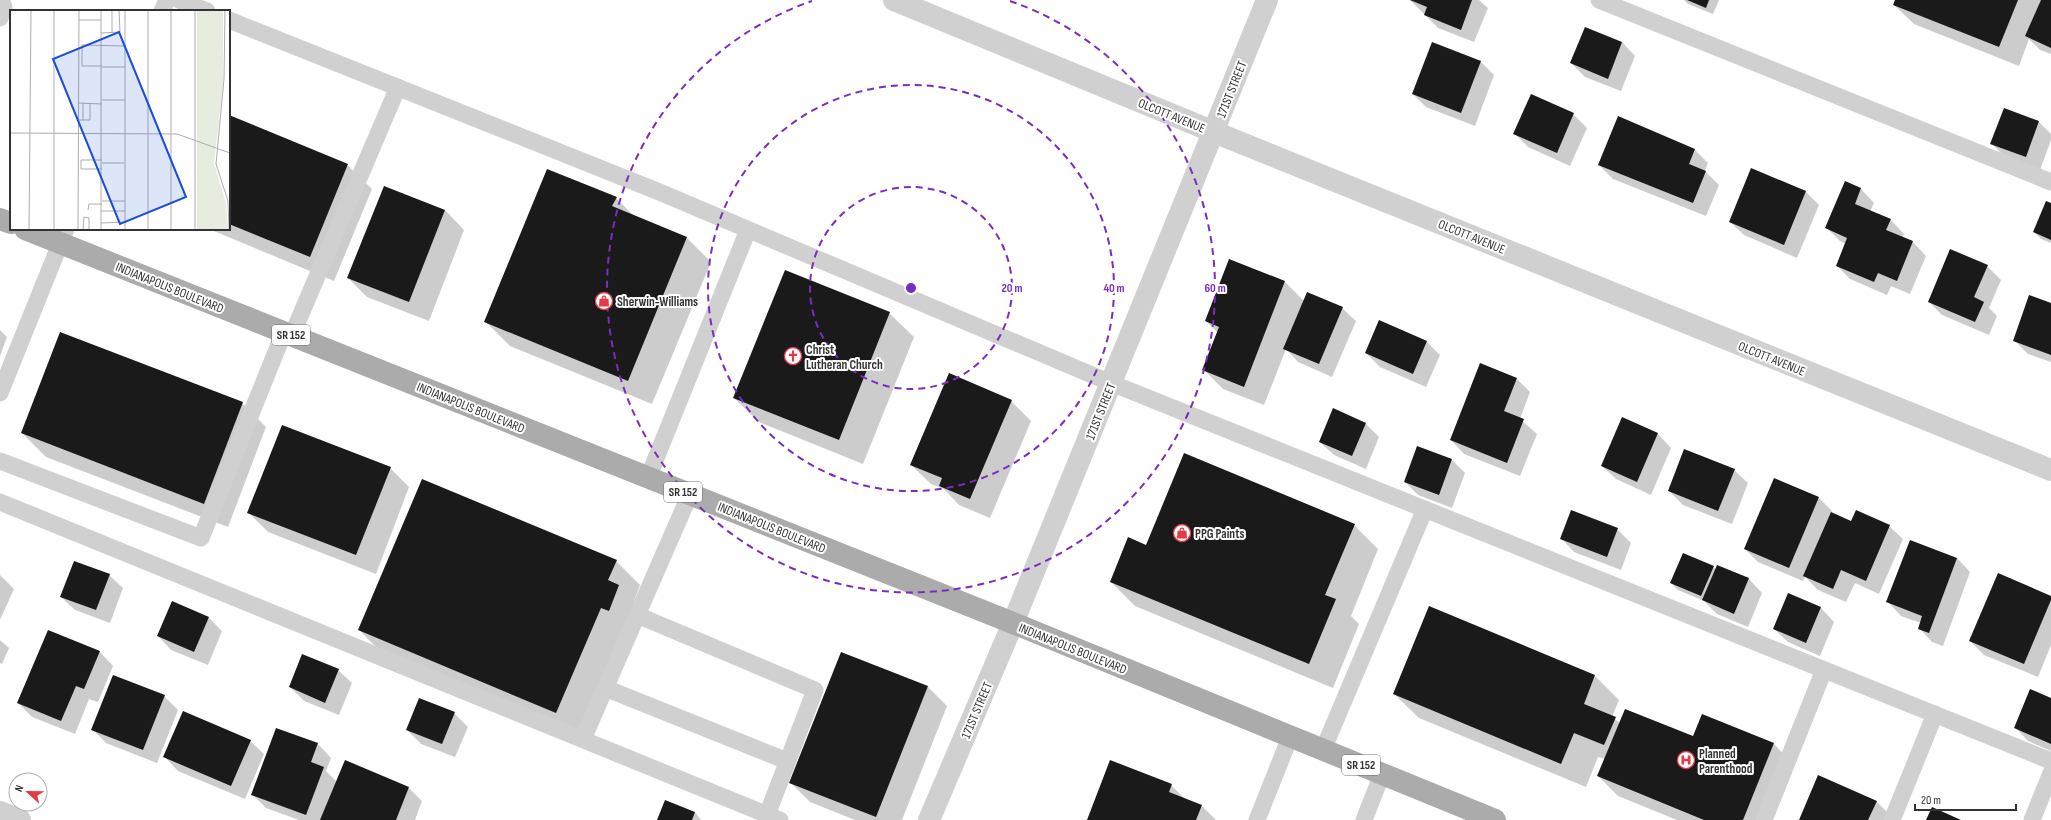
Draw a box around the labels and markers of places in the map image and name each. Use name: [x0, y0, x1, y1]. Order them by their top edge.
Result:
centre of rings: [904, 281, 918, 295]
shop icon: Sherwin-Williams: [594, 291, 614, 311]
place label: Sherwin-Williams: [617, 294, 698, 310]
place label: Christ Lutheran Church: [806, 342, 883, 373]
church icon: Christ Lutheran Church: [783, 346, 803, 366]
shop icon: PPG Paints: [1172, 523, 1192, 543]
place label: PPG Paints: [1195, 526, 1244, 542]
place label: Planned Parenthood: [1699, 746, 1753, 777]
hospital icon: Planned Parenthood: [1676, 750, 1696, 770]

